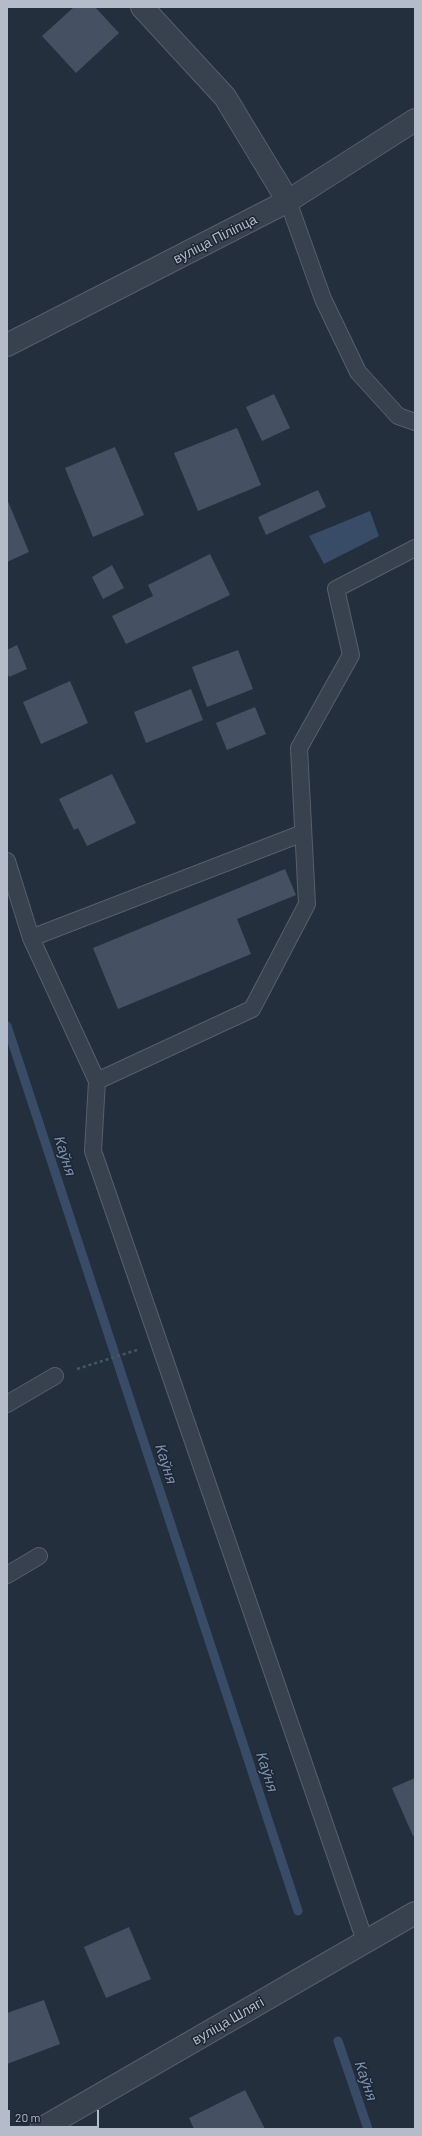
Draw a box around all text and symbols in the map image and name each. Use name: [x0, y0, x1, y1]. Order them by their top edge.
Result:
street label: вуліца Піліпца: [170, 211, 260, 267]
water label: Каўня: [50, 1134, 80, 1178]
water label: Каўня: [151, 1442, 181, 1486]
water label: Каўня: [252, 1750, 282, 1794]
street label: вуліца Шлягі: [189, 1994, 267, 2048]
water label: Каўня: [351, 2059, 381, 2103]
scale bar: [10, 2102, 101, 2128]
text: 20 m: [15, 2110, 41, 2124]

